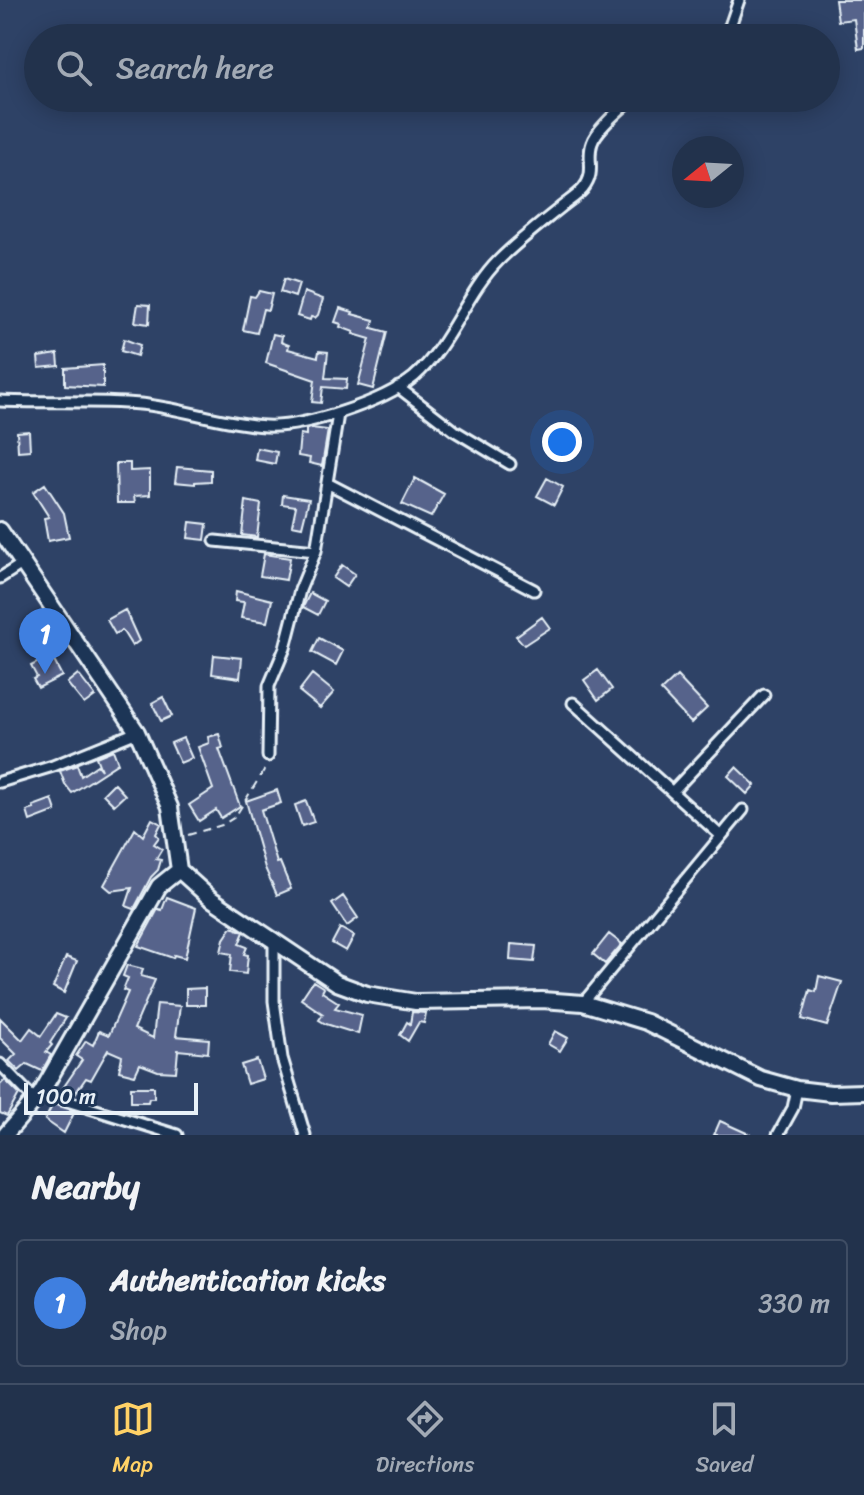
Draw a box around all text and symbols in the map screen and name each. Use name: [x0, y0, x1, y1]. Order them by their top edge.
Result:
search box: [24, 24, 840, 112]
text: Search here: [116, 41, 274, 95]
icon: search: [52, 46, 96, 90]
north arrow: [672, 136, 744, 208]
your location: [542, 422, 582, 462]
pin: 1: [19, 608, 71, 674]
text: 100 m: [36, 1077, 96, 1116]
scale bar: [24, 1079, 198, 1115]
text: Nearby: [32, 1157, 140, 1217]
text: Authentication kicks: [110, 1253, 386, 1307]
text: 1: [54, 1280, 66, 1326]
text: 330 m: [758, 1280, 830, 1326]
text: Shop: [110, 1307, 167, 1353]
tab: Map: [111, 1397, 155, 1484]
tab: Directions: [376, 1397, 474, 1484]
tab: Saved: [695, 1397, 753, 1484]

